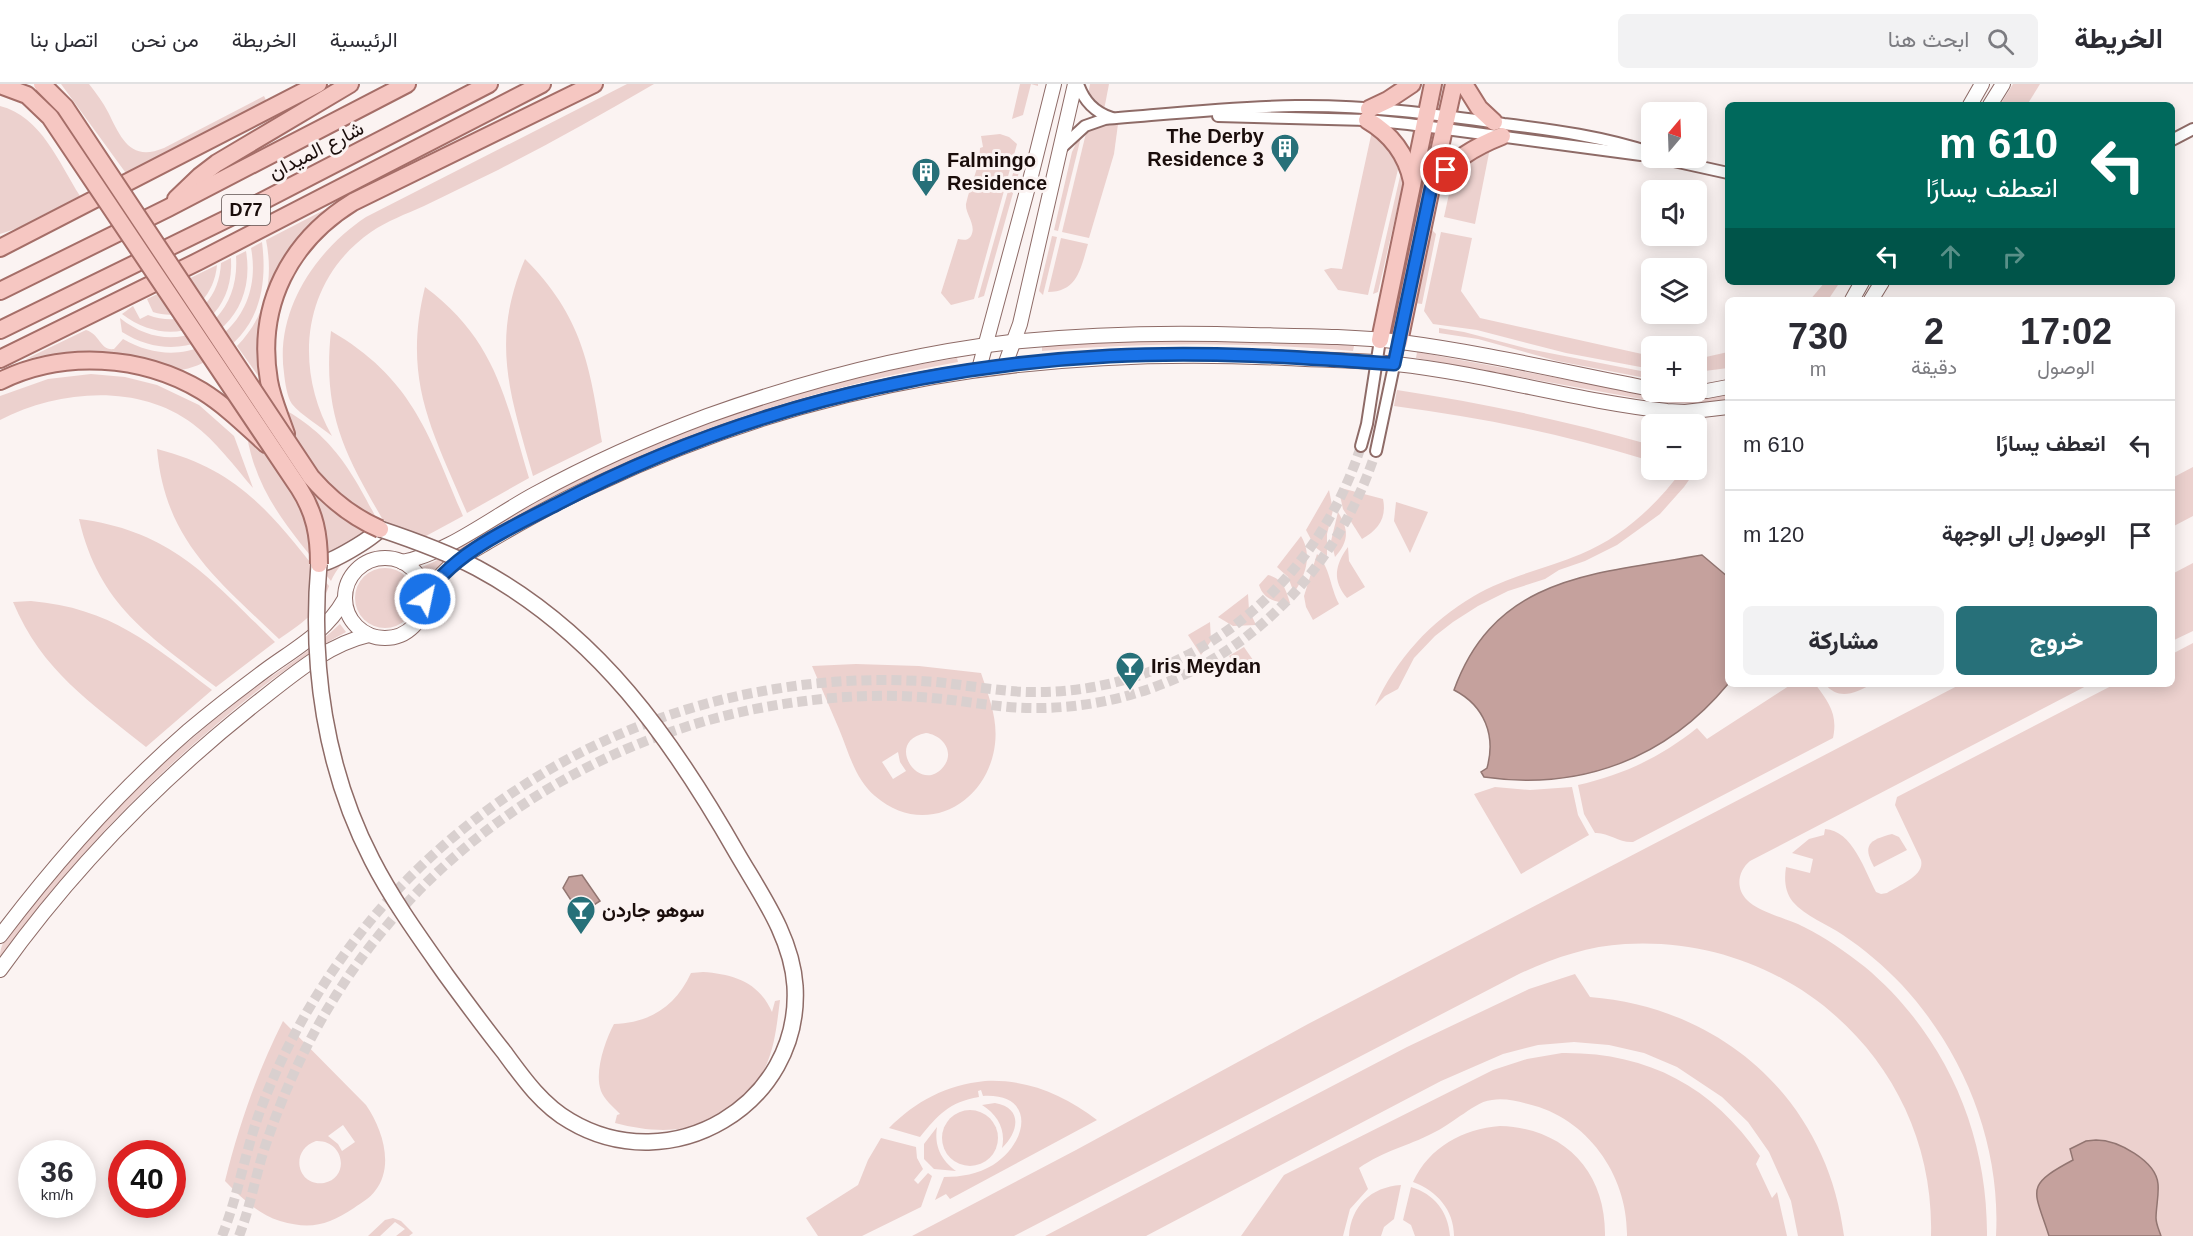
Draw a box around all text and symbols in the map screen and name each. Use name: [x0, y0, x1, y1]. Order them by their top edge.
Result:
search box: [1618, 14, 2038, 68]
text: الخريطة: [2074, 23, 2163, 54]
icon: search: [1984, 25, 2017, 58]
text: ابحث هنا: [1888, 27, 1969, 52]
text: اتصل بنا: [30, 28, 98, 51]
text: من نحن: [131, 28, 199, 51]
text: الخريطة: [232, 28, 297, 51]
text: الرئيسية: [330, 28, 398, 51]
north arrow: [1641, 102, 1707, 168]
map controls: [1641, 102, 1707, 480]
street label: شارع الميدان: [265, 117, 369, 186]
text: 610 m: [1939, 120, 2058, 167]
place label: The Derby Residence 3: [1147, 125, 1265, 170]
icon: left: [2079, 126, 2157, 204]
building icon: The Derby Residence 3: [1269, 132, 1301, 174]
pin: [1420, 144, 1471, 195]
place label: Falmingo Residence: [947, 149, 1047, 194]
icon: arrive: [1429, 153, 1462, 186]
building icon: Falmingo Residence: [910, 156, 942, 198]
text: انعطف يسارًا: [1926, 173, 2058, 203]
button: sound: [1641, 180, 1707, 246]
road number: D77: [222, 195, 270, 225]
icon: left: [1871, 240, 1904, 273]
icon: ahead: [1934, 240, 1967, 273]
icon: right: [1997, 240, 2030, 273]
button: layers: [1641, 258, 1707, 324]
text: 2: [1924, 311, 1944, 352]
text: 17:02: [2020, 311, 2112, 352]
text: 730: [1788, 316, 1848, 357]
button: +: [1641, 336, 1707, 402]
text: دقيقة: [1911, 356, 1957, 378]
text: الوصول: [2037, 356, 2095, 378]
text: m: [1810, 358, 1826, 380]
button: −: [1641, 414, 1707, 480]
icon: left: [2124, 429, 2157, 462]
text: انعطف يسارًا: [1996, 431, 2106, 456]
text: 610 m: [1743, 432, 1804, 457]
icon: arrive: [2124, 519, 2157, 552]
text: الوصول إلى الوجهة: [1942, 521, 2106, 546]
text: 120 m: [1743, 522, 1804, 547]
position arrow: [393, 567, 457, 631]
button: مشاركة: [1743, 606, 1944, 675]
button: خروج: [1956, 606, 2157, 675]
bar icon: Iris Meydan: [1114, 650, 1146, 692]
place label: Iris Meydan: [1151, 655, 1261, 677]
bar icon: سوهو جاردن: [565, 894, 597, 936]
place label: سوهو جاردن: [602, 899, 704, 923]
speed limit sign: 40: [108, 1140, 186, 1218]
text: 36: [40, 1155, 74, 1188]
text: km/h: [41, 1186, 73, 1203]

